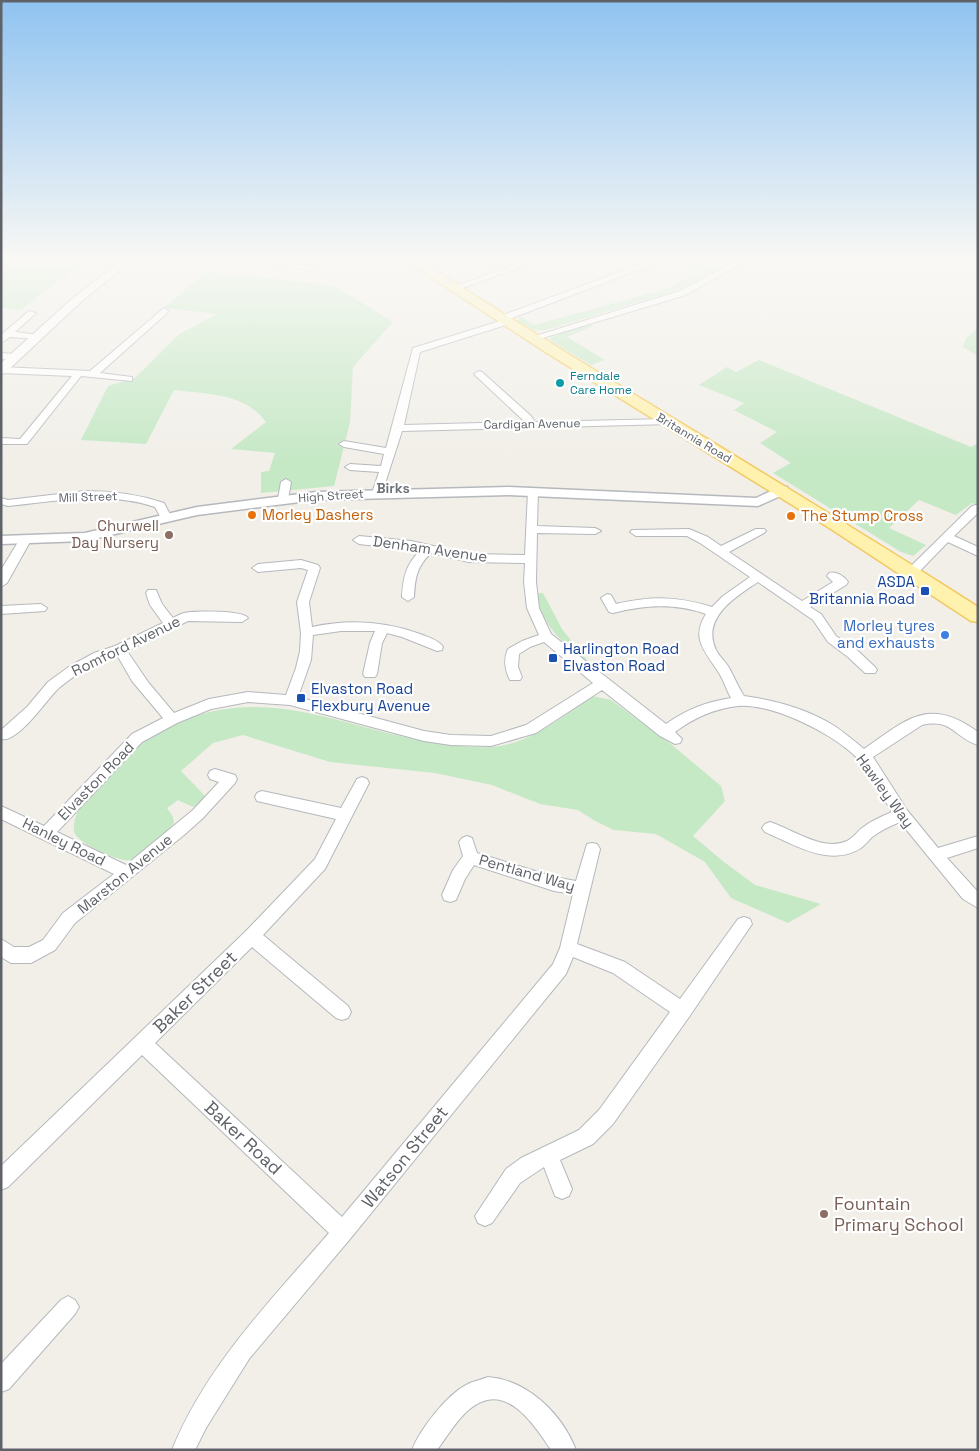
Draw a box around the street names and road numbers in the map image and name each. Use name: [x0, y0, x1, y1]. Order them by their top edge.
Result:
street label: Britannia Road: [654, 409, 734, 467]
street label: Cardigan Avenue: [483, 415, 581, 433]
street label: High Street: [298, 486, 364, 506]
street label: Mill Street: [58, 488, 118, 506]
street label: Denham Avenue: [372, 531, 489, 566]
street label: Romford Avenue: [68, 611, 183, 680]
street label: Elvaston Road: [53, 737, 138, 824]
street label: Hawley Way: [852, 750, 918, 831]
street label: Hanley Road: [20, 813, 109, 870]
street label: Marston Avenue: [73, 829, 176, 918]
street label: Pentland Way: [477, 850, 577, 895]
street label: Baker Street: [148, 946, 242, 1038]
street label: Baker Road: [200, 1096, 287, 1179]
street label: Watson Street: [356, 1101, 453, 1212]

